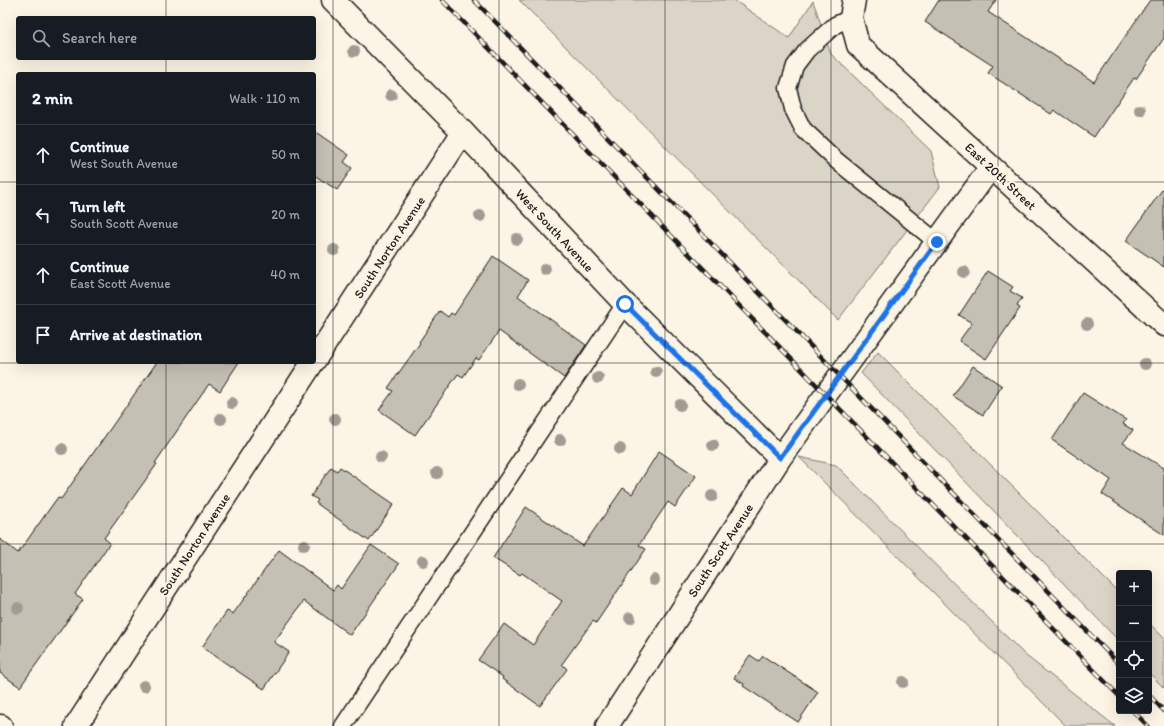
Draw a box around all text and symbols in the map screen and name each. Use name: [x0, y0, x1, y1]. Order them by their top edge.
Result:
search box: [16, 16, 316, 60]
icon: search: [30, 27, 52, 49]
text: Search here: [62, 29, 137, 47]
text: 2 min: [32, 88, 72, 108]
text: Walk · 110 m: [229, 91, 300, 106]
text: Continue: [70, 138, 129, 156]
street label: East 20th Street: [962, 140, 1039, 213]
icon: ahead: [32, 144, 54, 166]
text: 50 m: [271, 147, 300, 162]
text: West South Avenue: [70, 156, 178, 171]
street label: West South Avenue: [512, 186, 597, 275]
street label: South Norton Avenue: [351, 193, 428, 301]
text: Turn left: [70, 198, 125, 216]
icon: left: [32, 204, 54, 226]
text: 20 m: [271, 207, 300, 222]
text: South Scott Avenue: [70, 216, 178, 231]
route end: [928, 233, 946, 251]
text: Continue: [70, 258, 129, 276]
icon: ahead: [32, 264, 54, 286]
text: 40 m: [270, 267, 300, 282]
text: East Scott Avenue: [70, 276, 170, 291]
route start: [616, 295, 634, 313]
icon: arrive: [32, 324, 54, 346]
text: Arrive at destination: [70, 326, 202, 344]
street label: South Norton Avenue: [156, 490, 233, 598]
street label: South Scott Avenue: [685, 501, 756, 600]
map controls: [1116, 570, 1152, 714]
button: +: [1116, 570, 1152, 606]
button: −: [1116, 606, 1152, 642]
button: locate: [1116, 642, 1152, 678]
button: layers: [1116, 678, 1152, 714]

